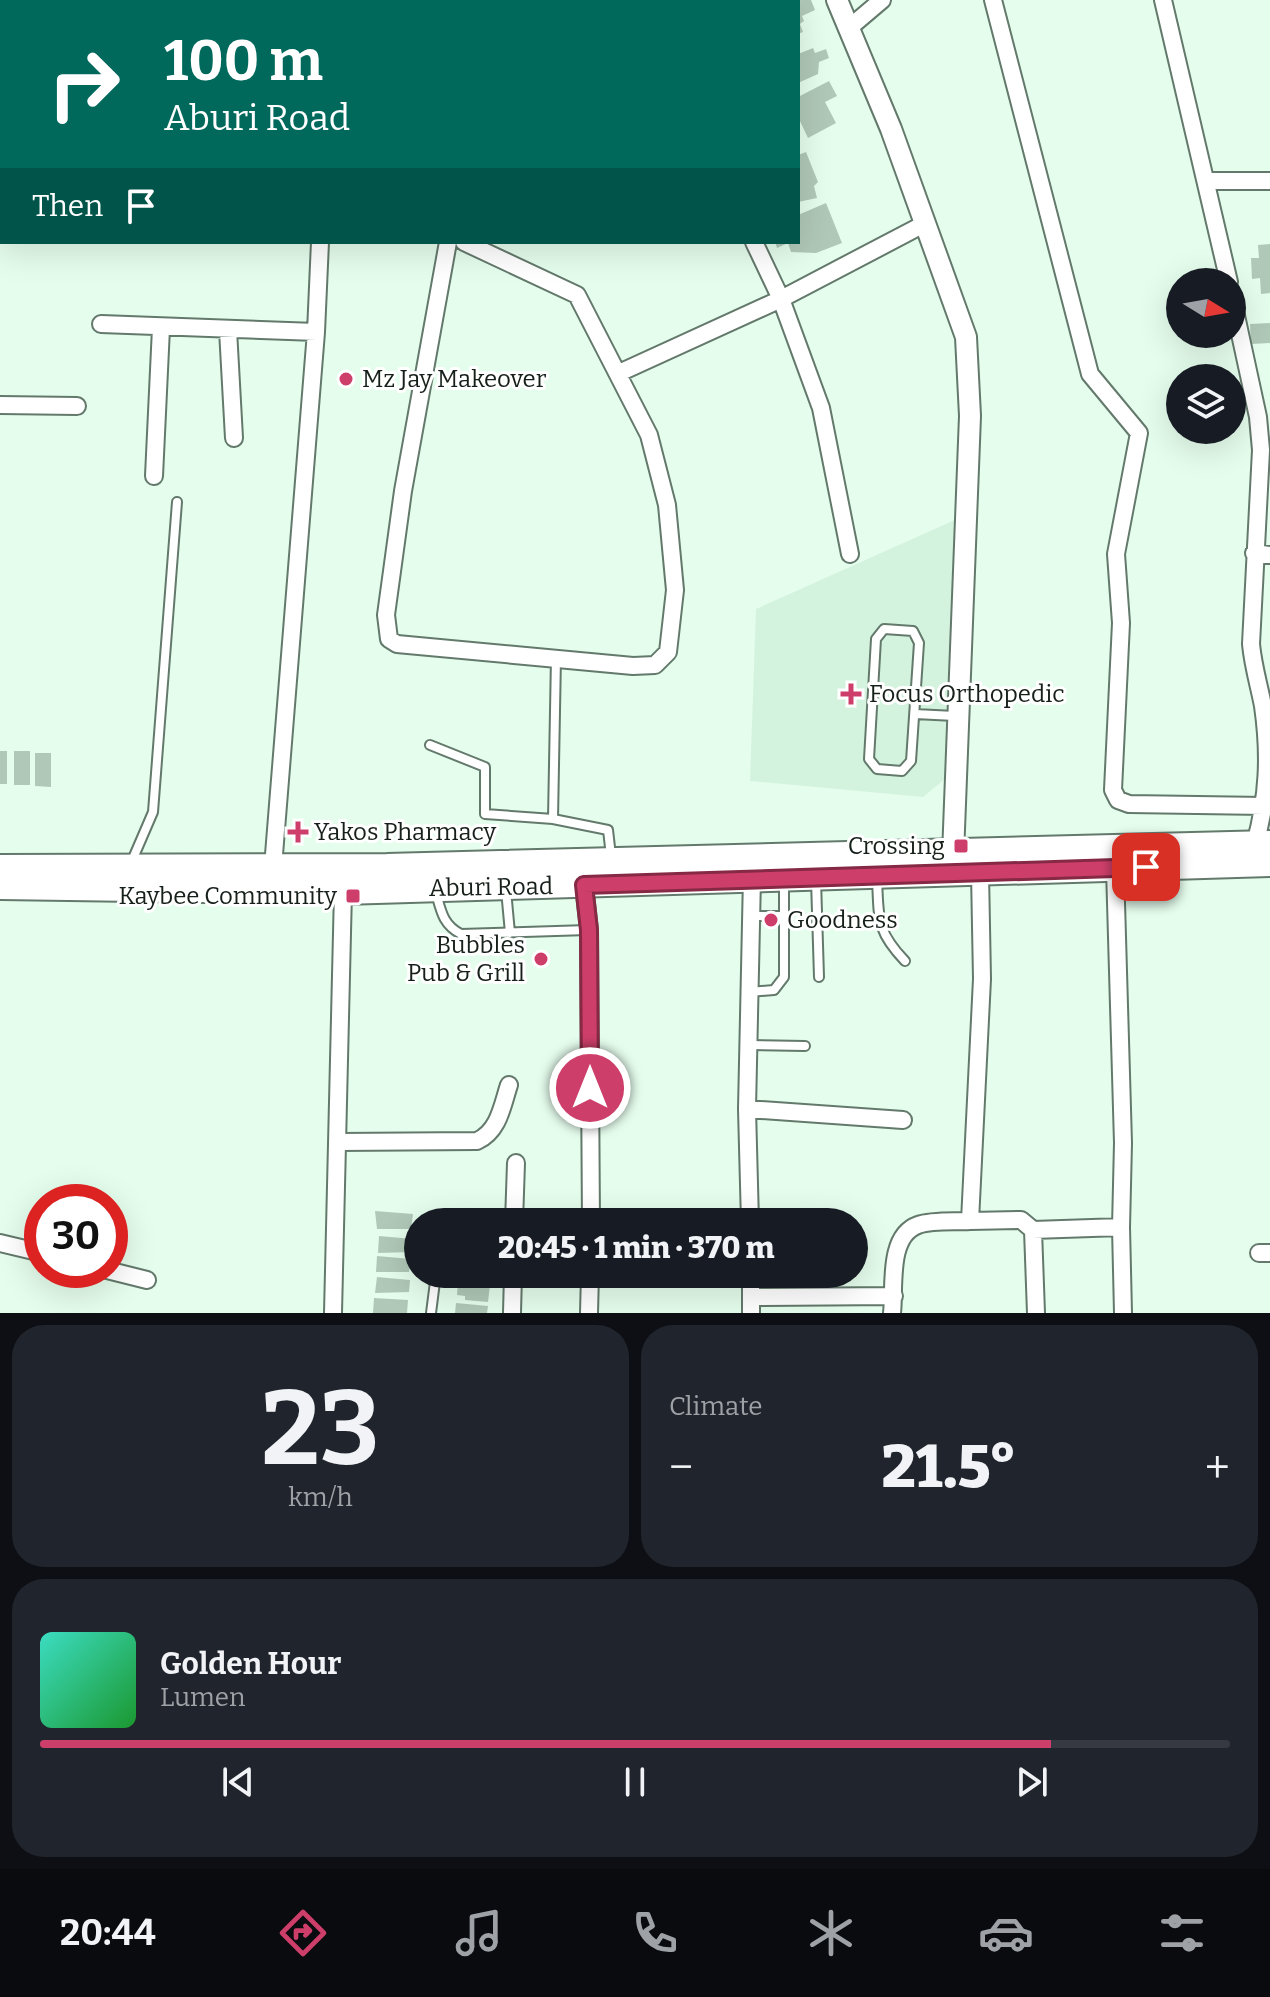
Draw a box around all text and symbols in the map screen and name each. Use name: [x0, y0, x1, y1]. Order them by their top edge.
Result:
text: 100 m: [164, 28, 323, 95]
icon: right: [32, 32, 136, 136]
text: Aburi Road: [164, 96, 350, 140]
icon: arrive: [119, 184, 163, 228]
text: Then: [32, 188, 103, 224]
north arrow: [1166, 268, 1246, 348]
map controls: [1166, 268, 1246, 444]
button: layers: [1166, 364, 1246, 444]
place label: Mz Jay Makeover: [362, 365, 547, 393]
marker: Mz Jay Makeover: [337, 370, 355, 388]
place label: Focus Orthopedic: [869, 680, 1065, 708]
marker: Focus Orthopedic: [840, 683, 862, 705]
place label: Yakos Pharmacy: [314, 818, 496, 846]
marker: Yakos Pharmacy: [289, 823, 307, 841]
place label: Crossing: [848, 832, 945, 860]
pin: [1112, 833, 1180, 901]
marker: Crossing: [952, 837, 970, 855]
icon: arrive: [1124, 845, 1168, 889]
street label: Aburi Road: [429, 872, 553, 902]
place label: Kaybee Community: [118, 882, 337, 910]
marker: Kaybee Community: [344, 887, 362, 905]
place label: Goodness: [787, 906, 898, 934]
marker: Goodness: [762, 911, 780, 929]
place label: Bubbles Pub & Grill: [407, 931, 525, 987]
marker: Bubbles Pub & Grill: [532, 950, 550, 968]
position arrow: [548, 1046, 632, 1130]
speed limit sign: 30: [24, 1184, 128, 1288]
text: 20:45 · 1 min · 370 m: [498, 1230, 774, 1266]
text: 23: [261, 1367, 380, 1492]
text: Climate: [669, 1391, 763, 1422]
text: 21.5°: [881, 1431, 1017, 1503]
text: −: [669, 1441, 693, 1494]
text: +: [1205, 1441, 1230, 1494]
text: km/h: [288, 1482, 353, 1513]
text: Golden Hour: [160, 1646, 341, 1682]
text: Lumen: [160, 1682, 246, 1713]
icon: previous: [216, 1760, 260, 1804]
icon: pause: [613, 1760, 657, 1804]
icon: next: [1010, 1760, 1054, 1804]
icon: directions: [275, 1905, 331, 1961]
icon: music: [451, 1905, 507, 1961]
icon: phone: [627, 1905, 683, 1961]
icon: climate: [803, 1905, 859, 1961]
icon: car: [978, 1905, 1034, 1961]
icon: filters: [1154, 1905, 1210, 1961]
text: 20:44: [60, 1911, 156, 1955]

